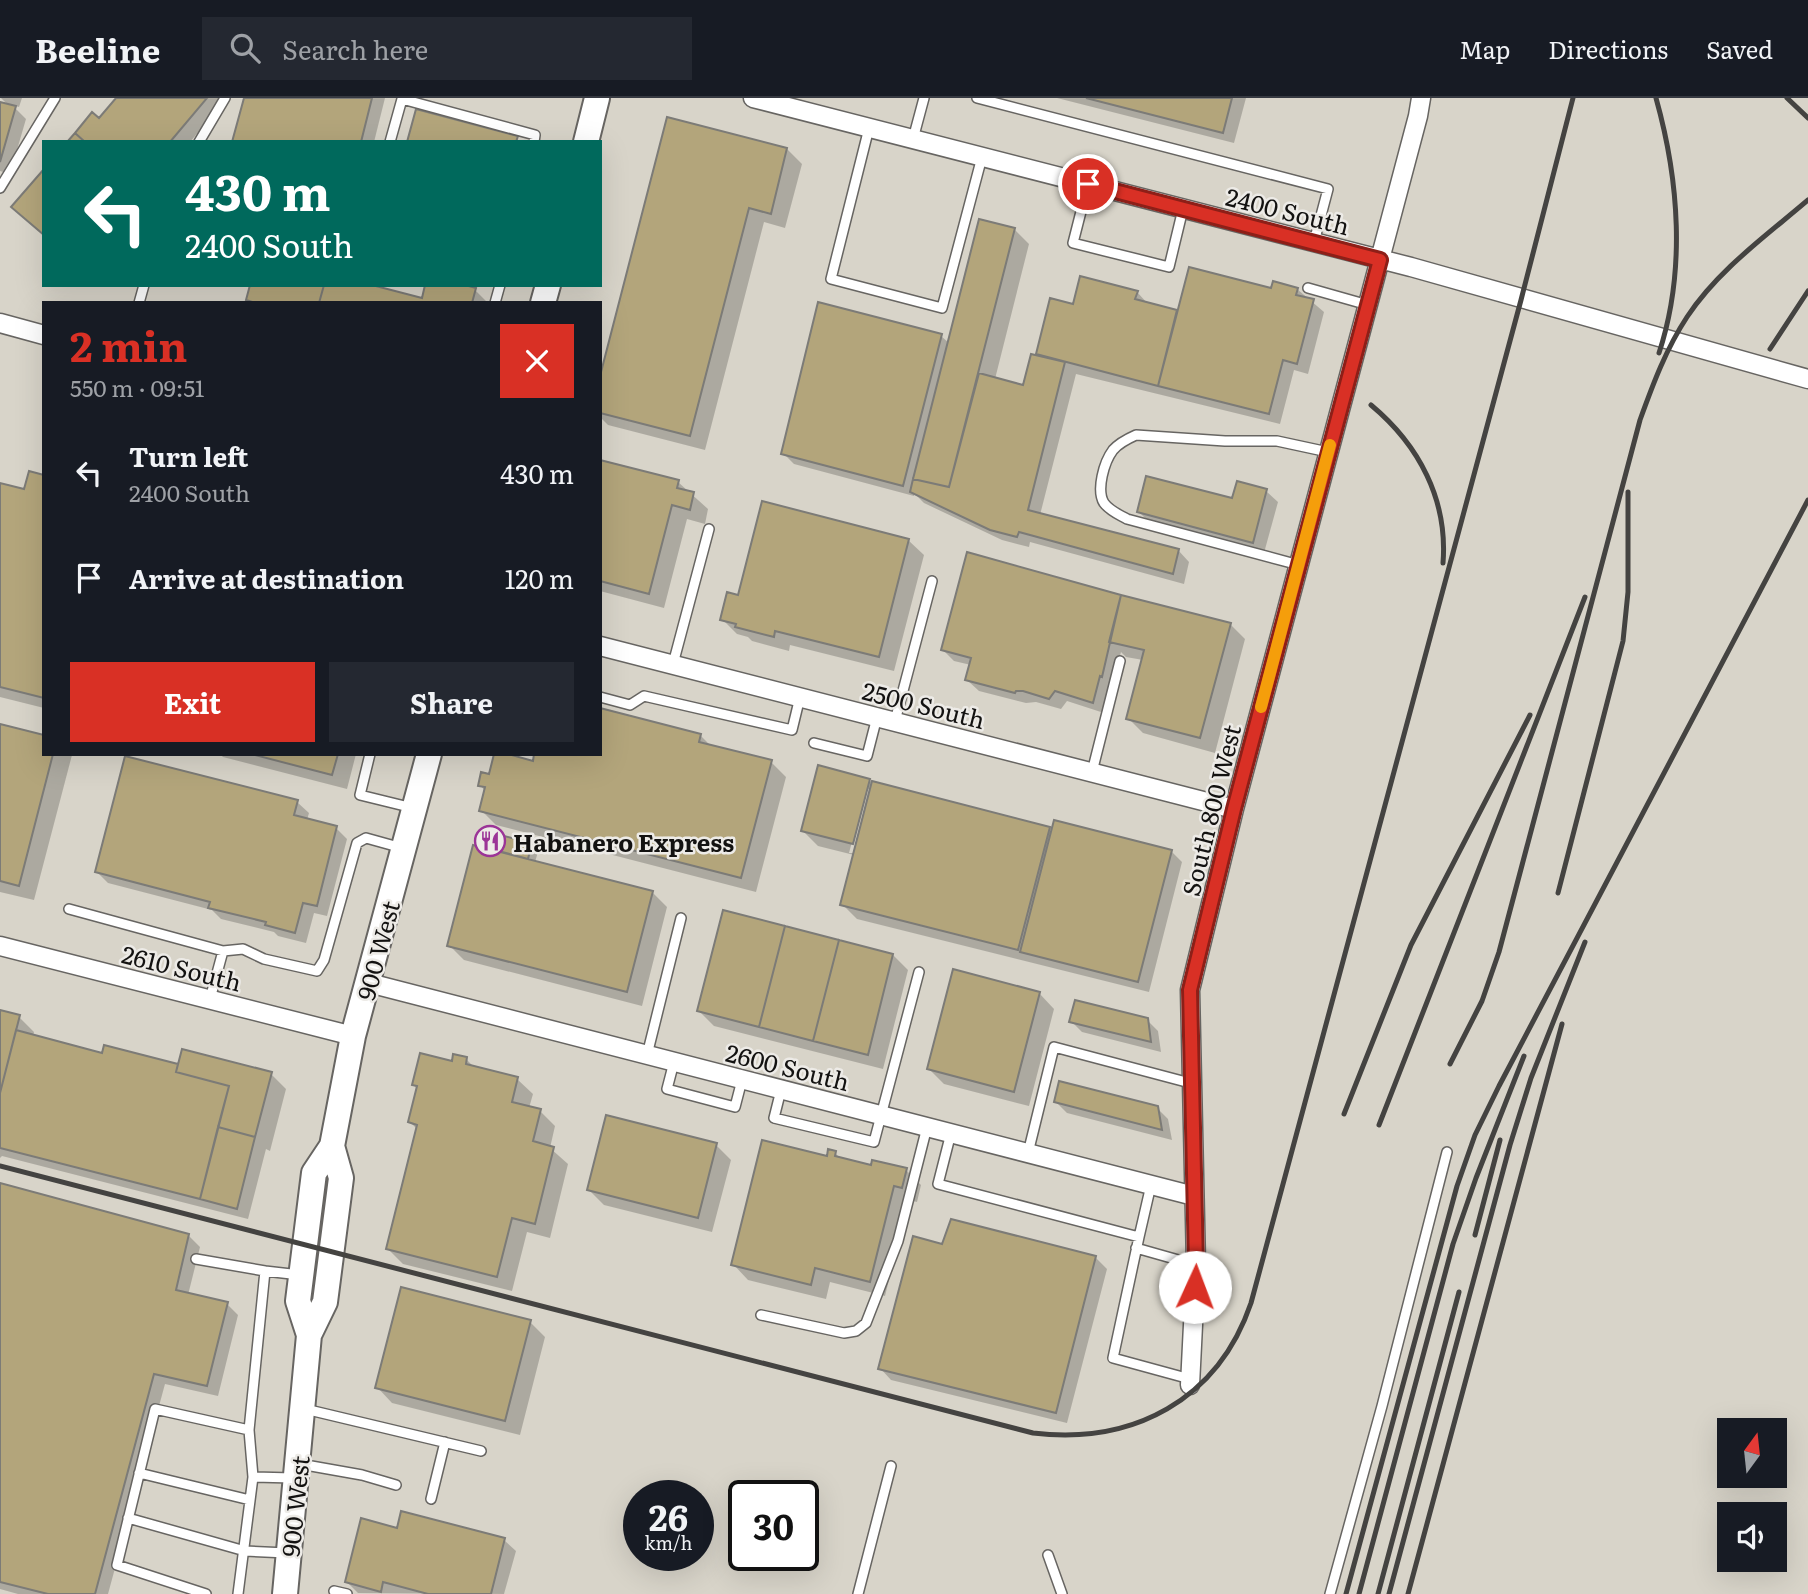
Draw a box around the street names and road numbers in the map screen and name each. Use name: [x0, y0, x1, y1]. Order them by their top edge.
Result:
street label: 2400 South: [1222, 178, 1354, 242]
street label: 2500 South: [859, 672, 989, 736]
street label: South 800 West: [1172, 720, 1248, 899]
street label: 900 West: [347, 896, 407, 1004]
street label: 2610 South: [119, 935, 245, 999]
street label: 2600 South: [723, 1034, 853, 1098]
street label: 900 West: [271, 1453, 317, 1558]

